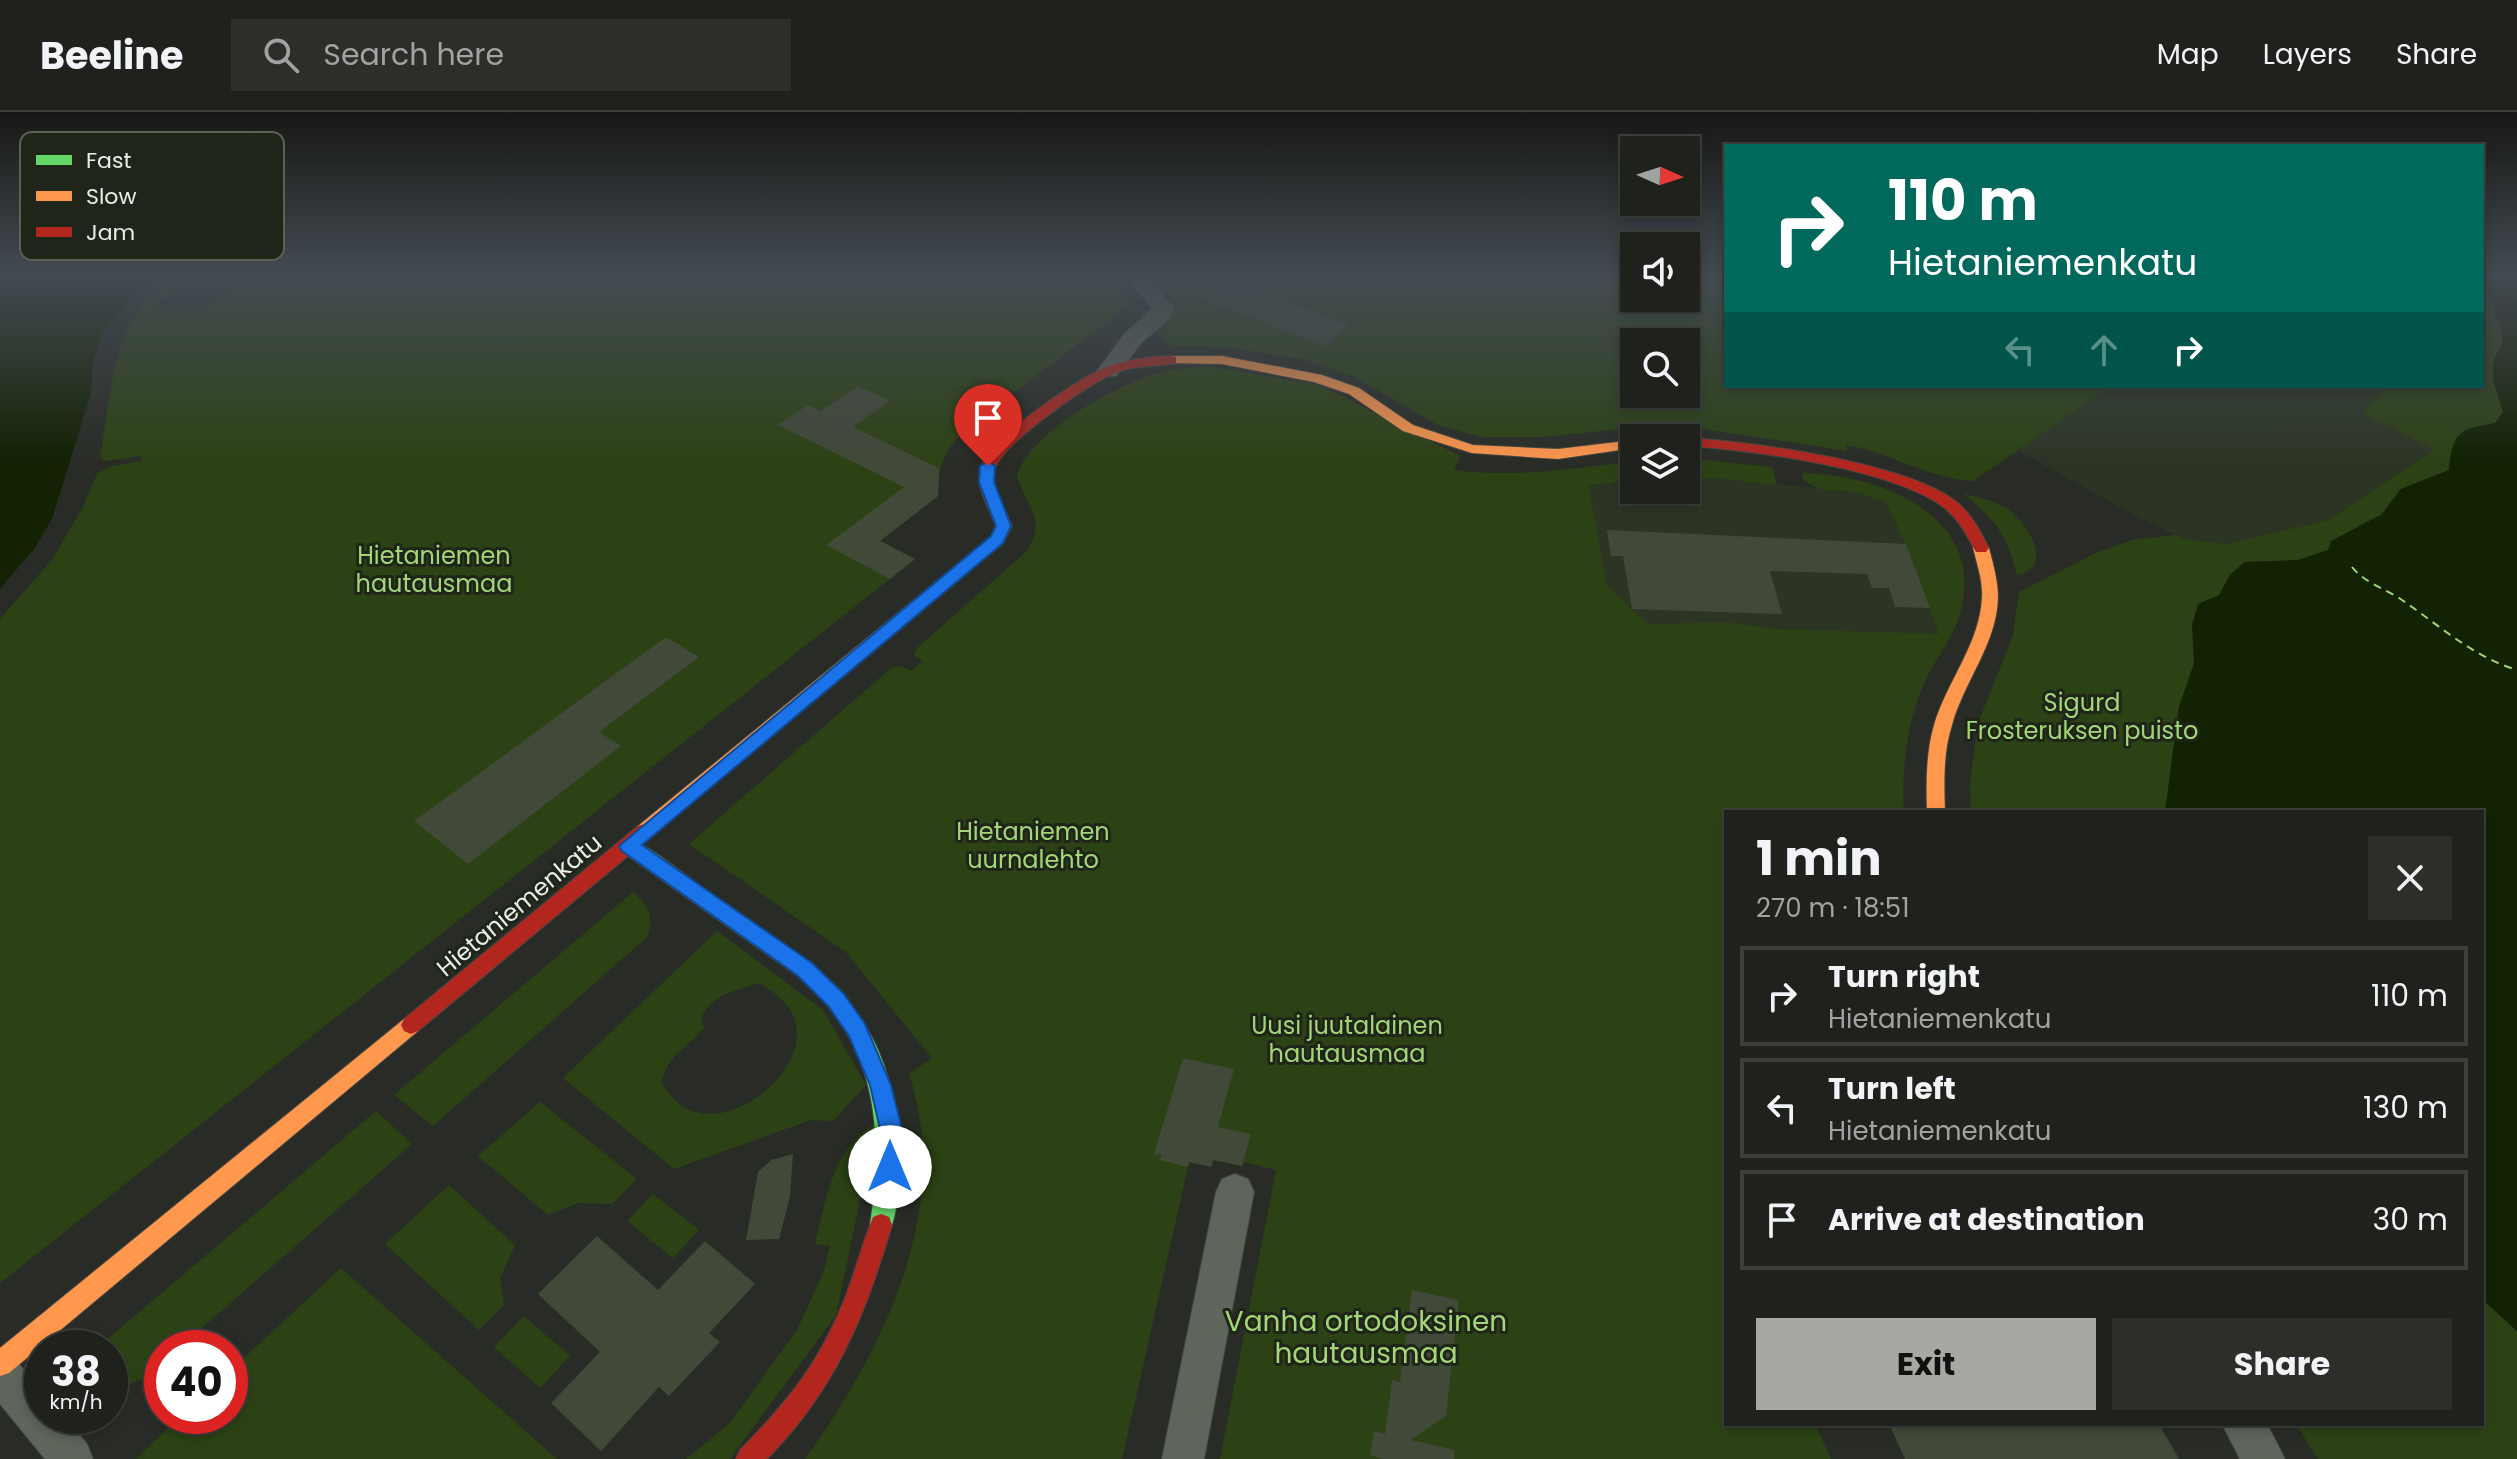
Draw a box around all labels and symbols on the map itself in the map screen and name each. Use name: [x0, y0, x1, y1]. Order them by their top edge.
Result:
legend: [20, 132, 284, 260]
north arrow: [1620, 136, 1700, 216]
text: Fast: [86, 145, 131, 176]
text: Slow: [86, 181, 136, 212]
text: Jam: [86, 217, 135, 248]
pin: [954, 384, 1022, 466]
park label: Hietaniemen hautausmaa: [356, 539, 512, 600]
park label: Sigurd Frosteruksen puisto: [1966, 686, 2198, 747]
park label: Hietaniemen uurnalehto: [956, 815, 1110, 876]
street label: Hietaniemenkatu: [429, 826, 609, 984]
park label: Uusi juutalainen hautausmaa: [1251, 1009, 1443, 1070]
position arrow: [848, 1125, 932, 1209]
park label: Vanha ortodoksinen hautausmaa: [1225, 1302, 1507, 1373]
speed limit sign: 40: [144, 1330, 248, 1434]

